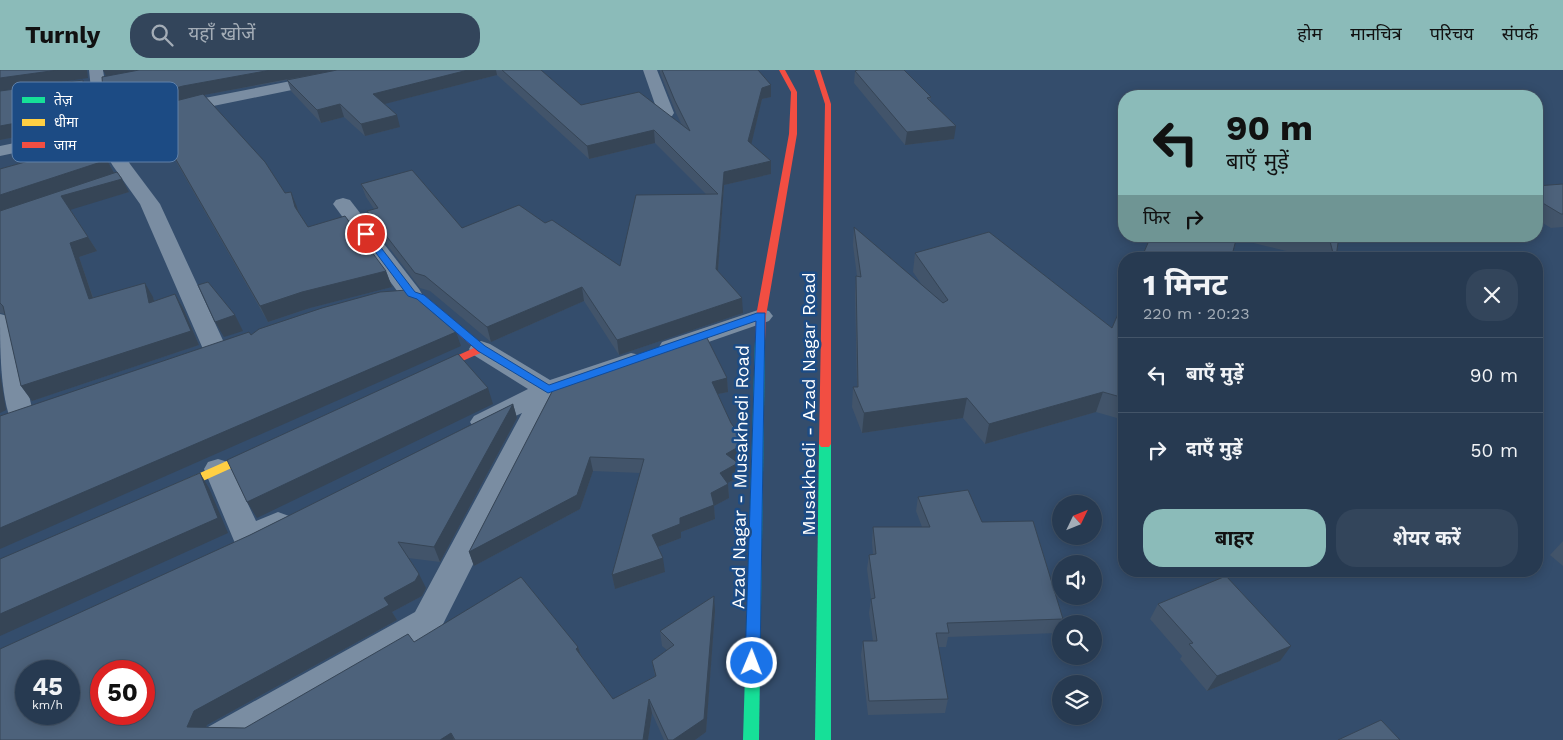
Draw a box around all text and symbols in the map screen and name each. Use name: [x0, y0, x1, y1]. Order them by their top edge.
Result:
search box: [130, 13, 480, 58]
text: Turnly: [25, 21, 100, 49]
icon: search: [148, 21, 176, 49]
text: यहाँ खोजें: [188, 22, 255, 45]
text: होम: [1297, 23, 1322, 44]
text: मानचित्र: [1350, 23, 1402, 44]
text: परिचय: [1430, 23, 1474, 44]
text: संपर्क: [1502, 23, 1538, 44]
legend: [12, 82, 178, 162]
text: तेज़: [54, 91, 73, 108]
text: 90 m: [1226, 107, 1313, 149]
icon: left: [1143, 110, 1208, 175]
text: धीमा: [54, 114, 79, 130]
text: जाम: [54, 137, 77, 153]
text: बाएँ मुड़ें: [1226, 149, 1289, 174]
icon: right: [1180, 205, 1208, 233]
text: फिर: [1143, 206, 1170, 229]
pin: [345, 213, 387, 255]
icon: arrive: [352, 220, 380, 248]
text: 1 मिनट: [1143, 267, 1227, 302]
button: close: [1466, 269, 1518, 321]
street label: Musakhedi - Azad Nagar Road: [798, 272, 819, 536]
text: 220 m · 20:23: [1143, 304, 1250, 323]
street label: Azad Nagar - Musakhedi Road: [727, 345, 753, 609]
icon: left: [1143, 361, 1171, 389]
text: बाएँ मुड़ें: [1186, 362, 1244, 385]
text: 90 m: [1470, 364, 1518, 387]
icon: right: [1143, 436, 1171, 464]
text: दाएँ मुड़ें: [1186, 437, 1242, 460]
text: 50 m: [1471, 439, 1518, 462]
north arrow: [1052, 495, 1102, 545]
map controls: [1052, 495, 1102, 725]
button: बाहर: [1143, 509, 1326, 567]
button: शेयर करें: [1336, 509, 1518, 567]
button: sound: [1052, 555, 1102, 605]
button: search: [1052, 615, 1102, 665]
position arrow: [725, 636, 777, 688]
speed limit sign: 50: [90, 660, 155, 725]
text: 45: [32, 672, 63, 701]
button: layers: [1052, 675, 1102, 725]
text: km/h: [32, 698, 63, 712]

